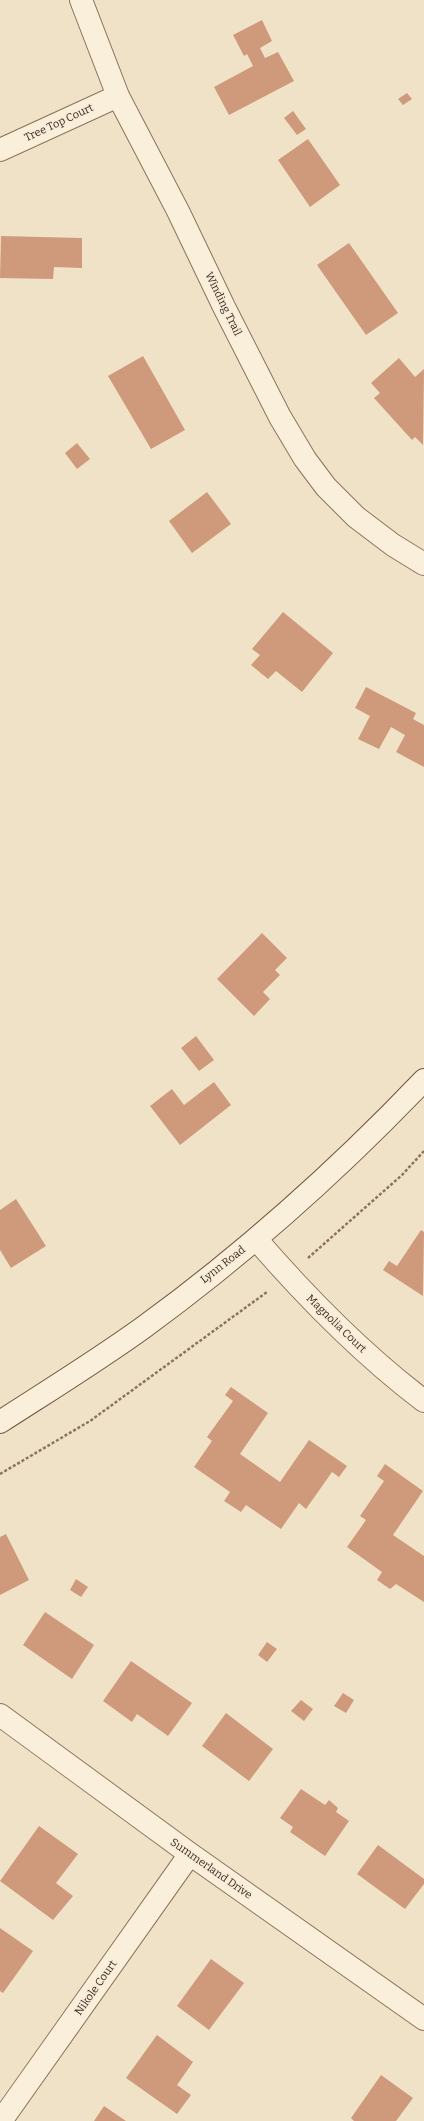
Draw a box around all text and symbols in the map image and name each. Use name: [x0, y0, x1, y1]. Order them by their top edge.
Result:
street label: Tree Top Court: [22, 101, 96, 145]
street label: Winding Trail: [202, 270, 244, 338]
street label: Lynn Road: [198, 1243, 248, 1287]
street label: Magnolia Court: [303, 1292, 369, 1356]
street label: Summerland Drive: [168, 1836, 254, 1902]
street label: Nikole Court: [72, 1958, 120, 2018]

